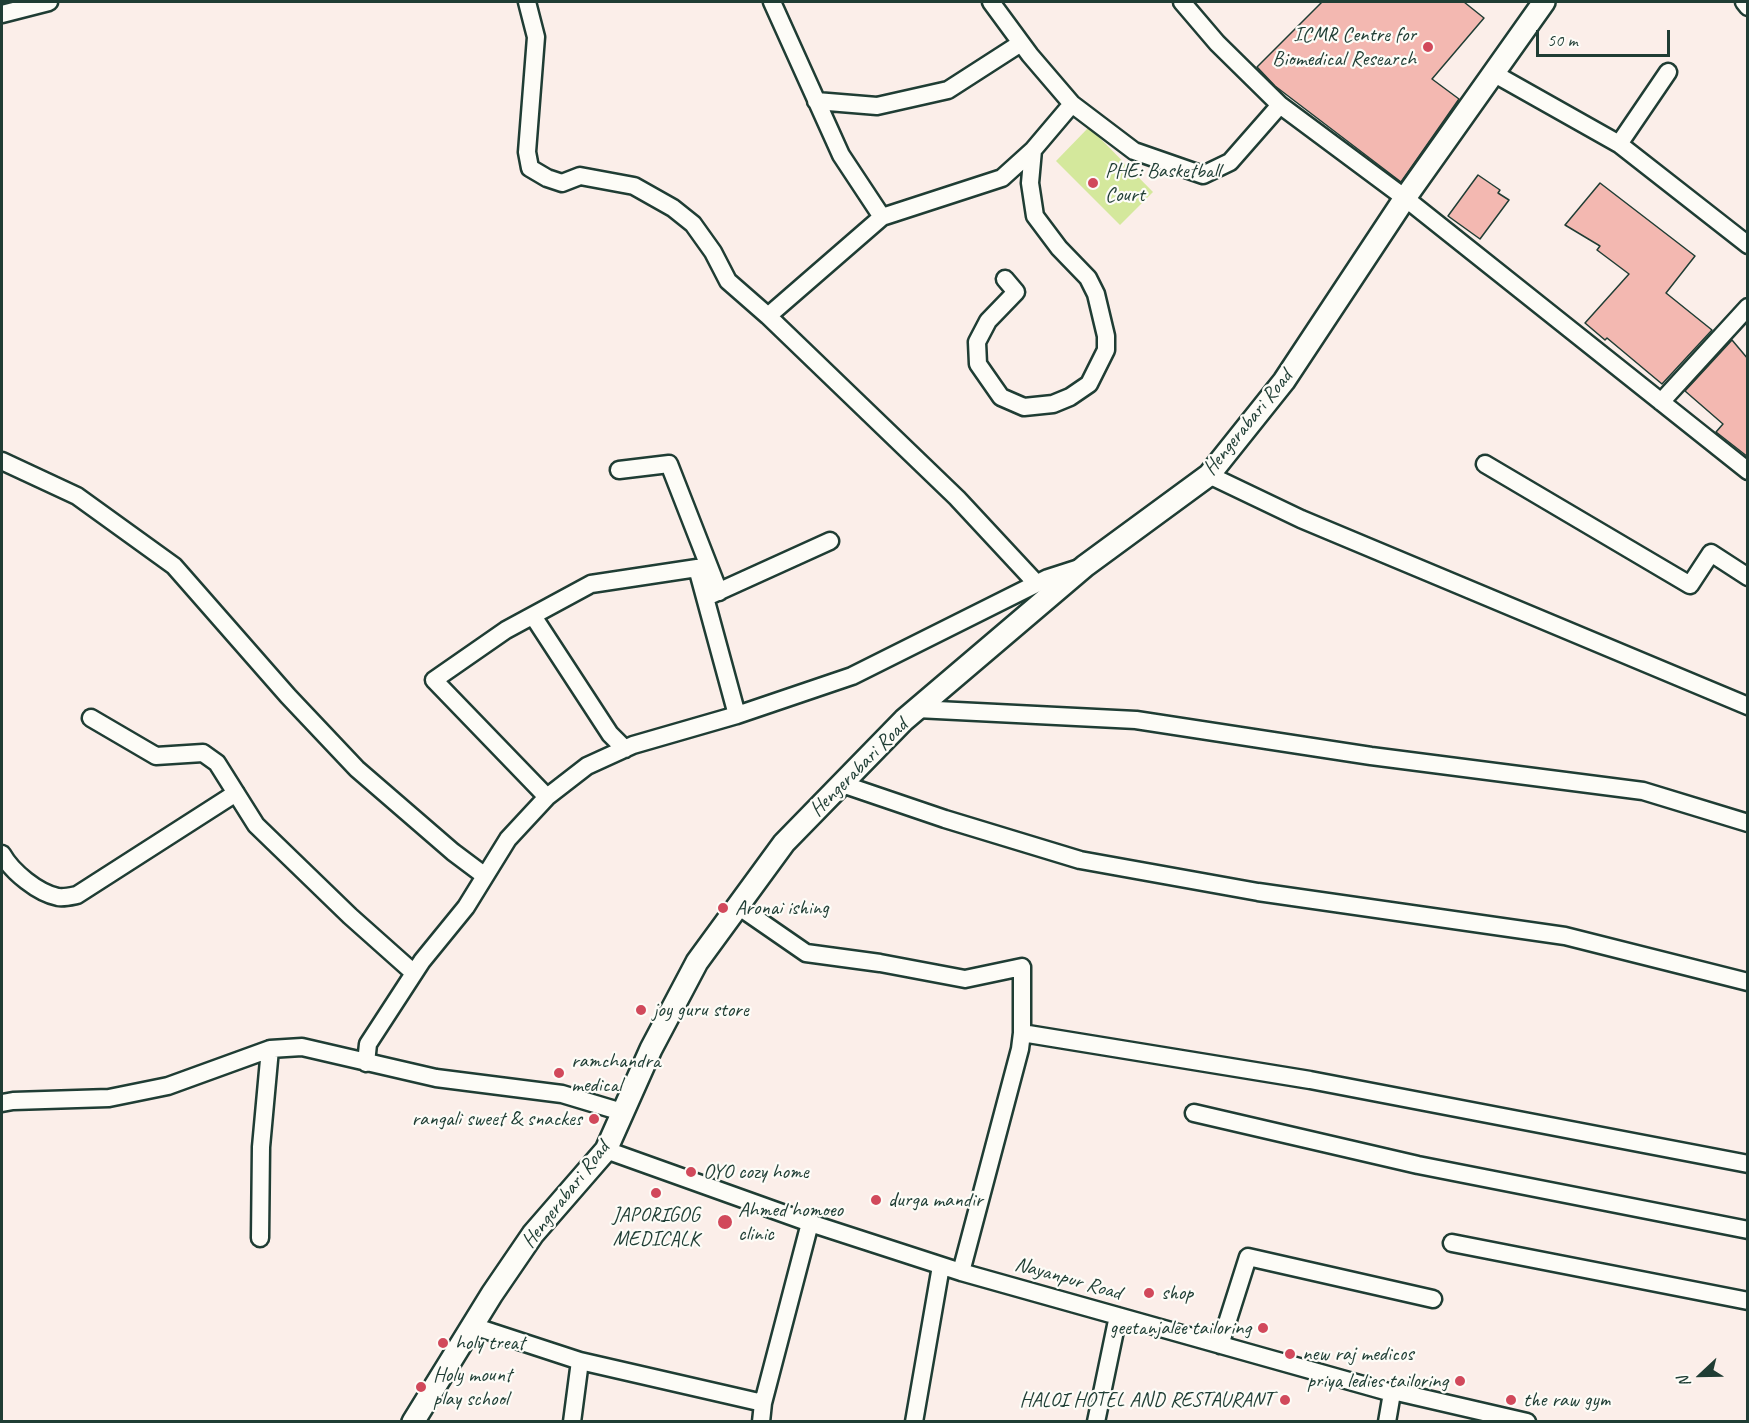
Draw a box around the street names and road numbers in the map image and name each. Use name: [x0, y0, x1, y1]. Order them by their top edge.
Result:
street label: Hengerabari Road: [1198, 365, 1298, 481]
street label: Hengerabari Road: [805, 714, 913, 822]
street label: Hengerabari Road: [517, 1137, 615, 1253]
street label: Nayanpur Road: [1012, 1252, 1124, 1306]

